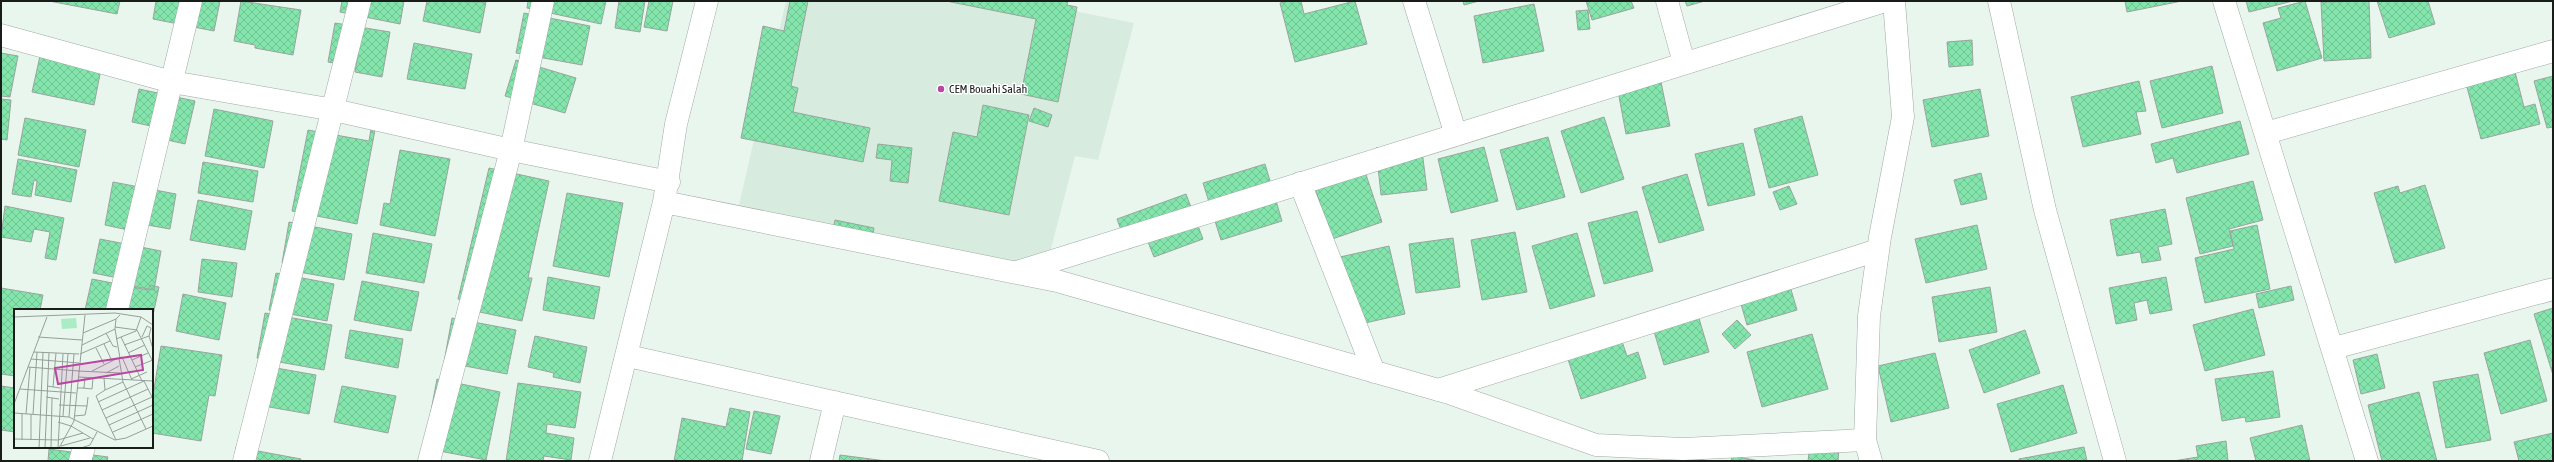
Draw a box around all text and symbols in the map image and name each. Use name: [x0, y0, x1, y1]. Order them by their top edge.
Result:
place label: CEM Bouahi Salah: [949, 82, 1027, 96]
marker: CEM Bouahi Salah: [936, 84, 946, 94]
inset map: [14, 309, 153, 448]

